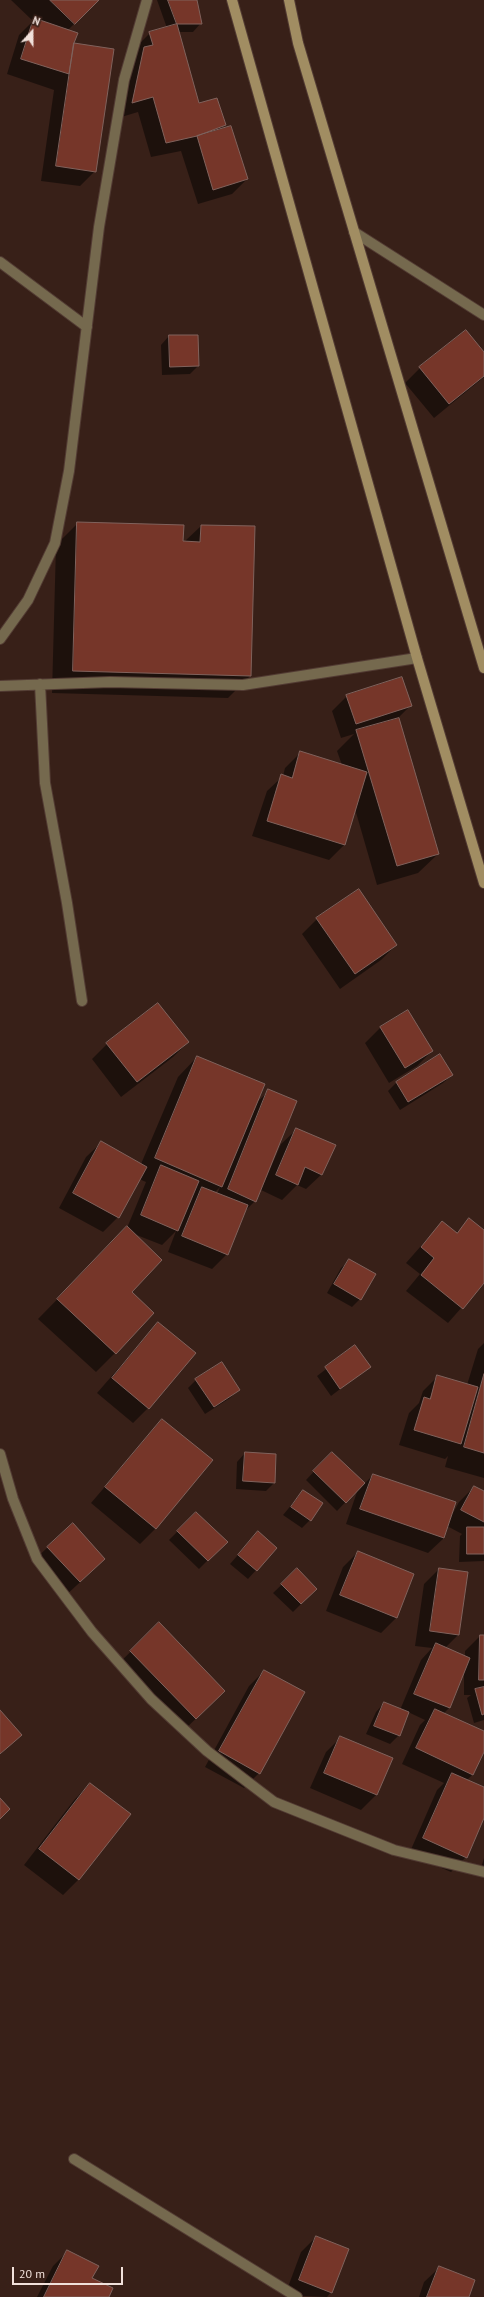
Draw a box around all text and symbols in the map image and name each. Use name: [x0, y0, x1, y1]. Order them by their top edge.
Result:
north arrow: [12, 12, 52, 52]
text: N: [30, 13, 42, 29]
scale bar: [14, 2259, 125, 2285]
text: 20 m: [19, 2266, 45, 2281]

